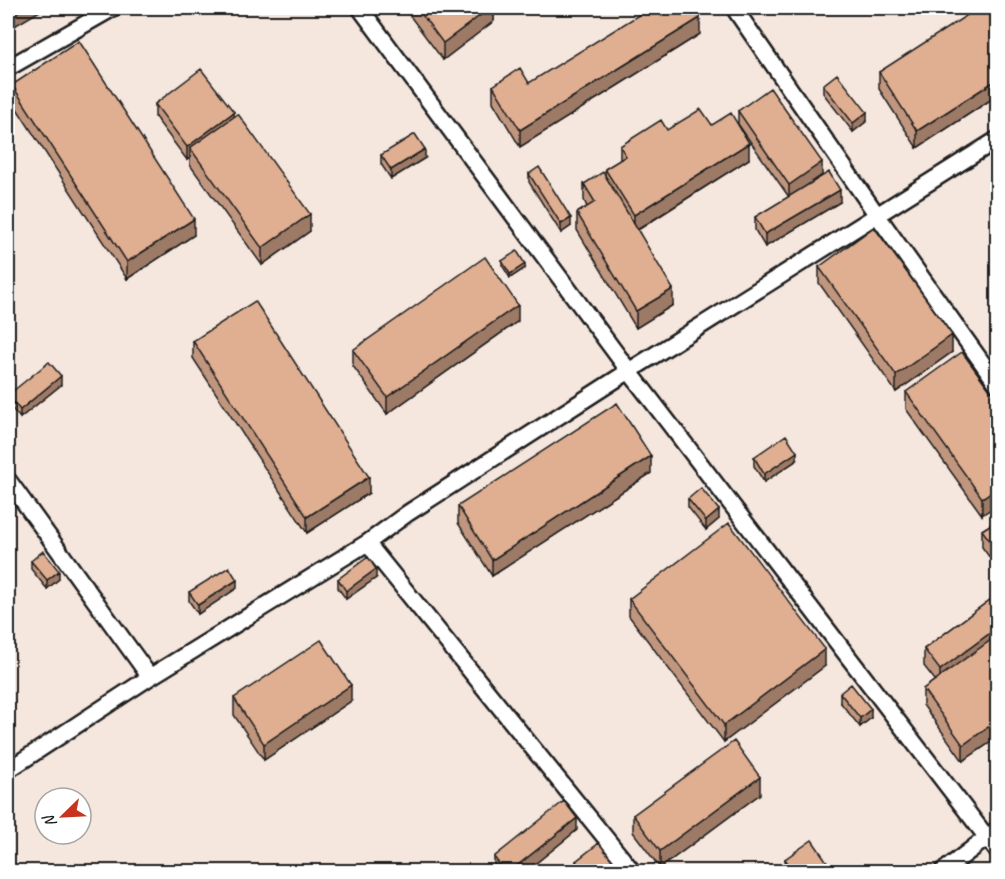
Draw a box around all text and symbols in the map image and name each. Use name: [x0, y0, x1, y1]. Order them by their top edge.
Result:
north arrow: [33, 786, 93, 846]
text: N: [38, 810, 61, 830]

